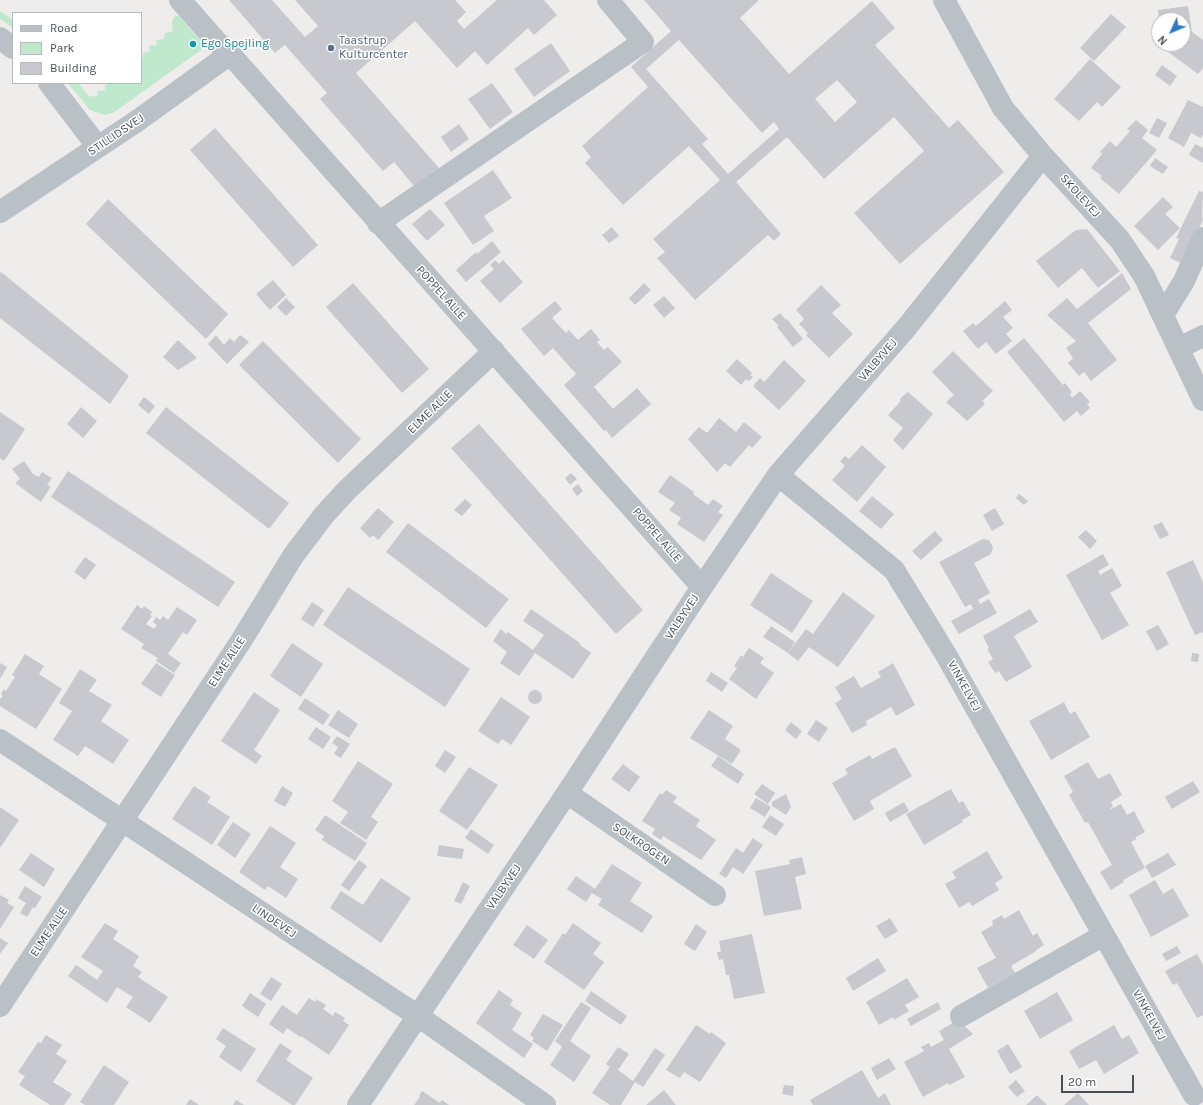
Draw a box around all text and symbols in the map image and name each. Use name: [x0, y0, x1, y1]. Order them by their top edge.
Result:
legend: [12, 12, 142, 84]
north arrow: [1151, 12, 1191, 52]
text: Road: [50, 21, 78, 35]
text: N: [1155, 33, 1170, 47]
place label: Taastrup Kulturcenter: [339, 34, 408, 62]
place label: Ego Spejling: [201, 37, 269, 51]
marker: Ego Spejling: [188, 39, 198, 49]
text: Park: [50, 41, 74, 55]
marker: Taastrup Kulturcenter: [326, 43, 336, 53]
text: Building: [50, 61, 96, 75]
street label: STILLIDSVEJ: [85, 111, 147, 159]
street label: SKOLEVEJ: [1057, 171, 1103, 221]
street label: POPPEL ALLE: [413, 263, 469, 323]
street label: VALBYVEJ: [856, 336, 900, 384]
street label: ELME ALLE: [405, 387, 455, 437]
street label: POPPEL ALLE: [629, 505, 685, 565]
street label: VALBYVEJ: [662, 592, 702, 642]
street label: ELME ALLE: [205, 634, 249, 690]
street label: VINKELVEJ: [944, 658, 984, 714]
street label: SOLKROGEN: [610, 820, 672, 868]
street label: VALBYVEJ: [484, 862, 524, 912]
street label: LINDEVEJ: [249, 901, 299, 941]
street label: ELME ALLE: [27, 904, 71, 960]
street label: VINKELVEJ: [1129, 987, 1169, 1043]
scale bar: [1063, 1067, 1136, 1093]
text: 20 m: [1068, 1075, 1096, 1089]

